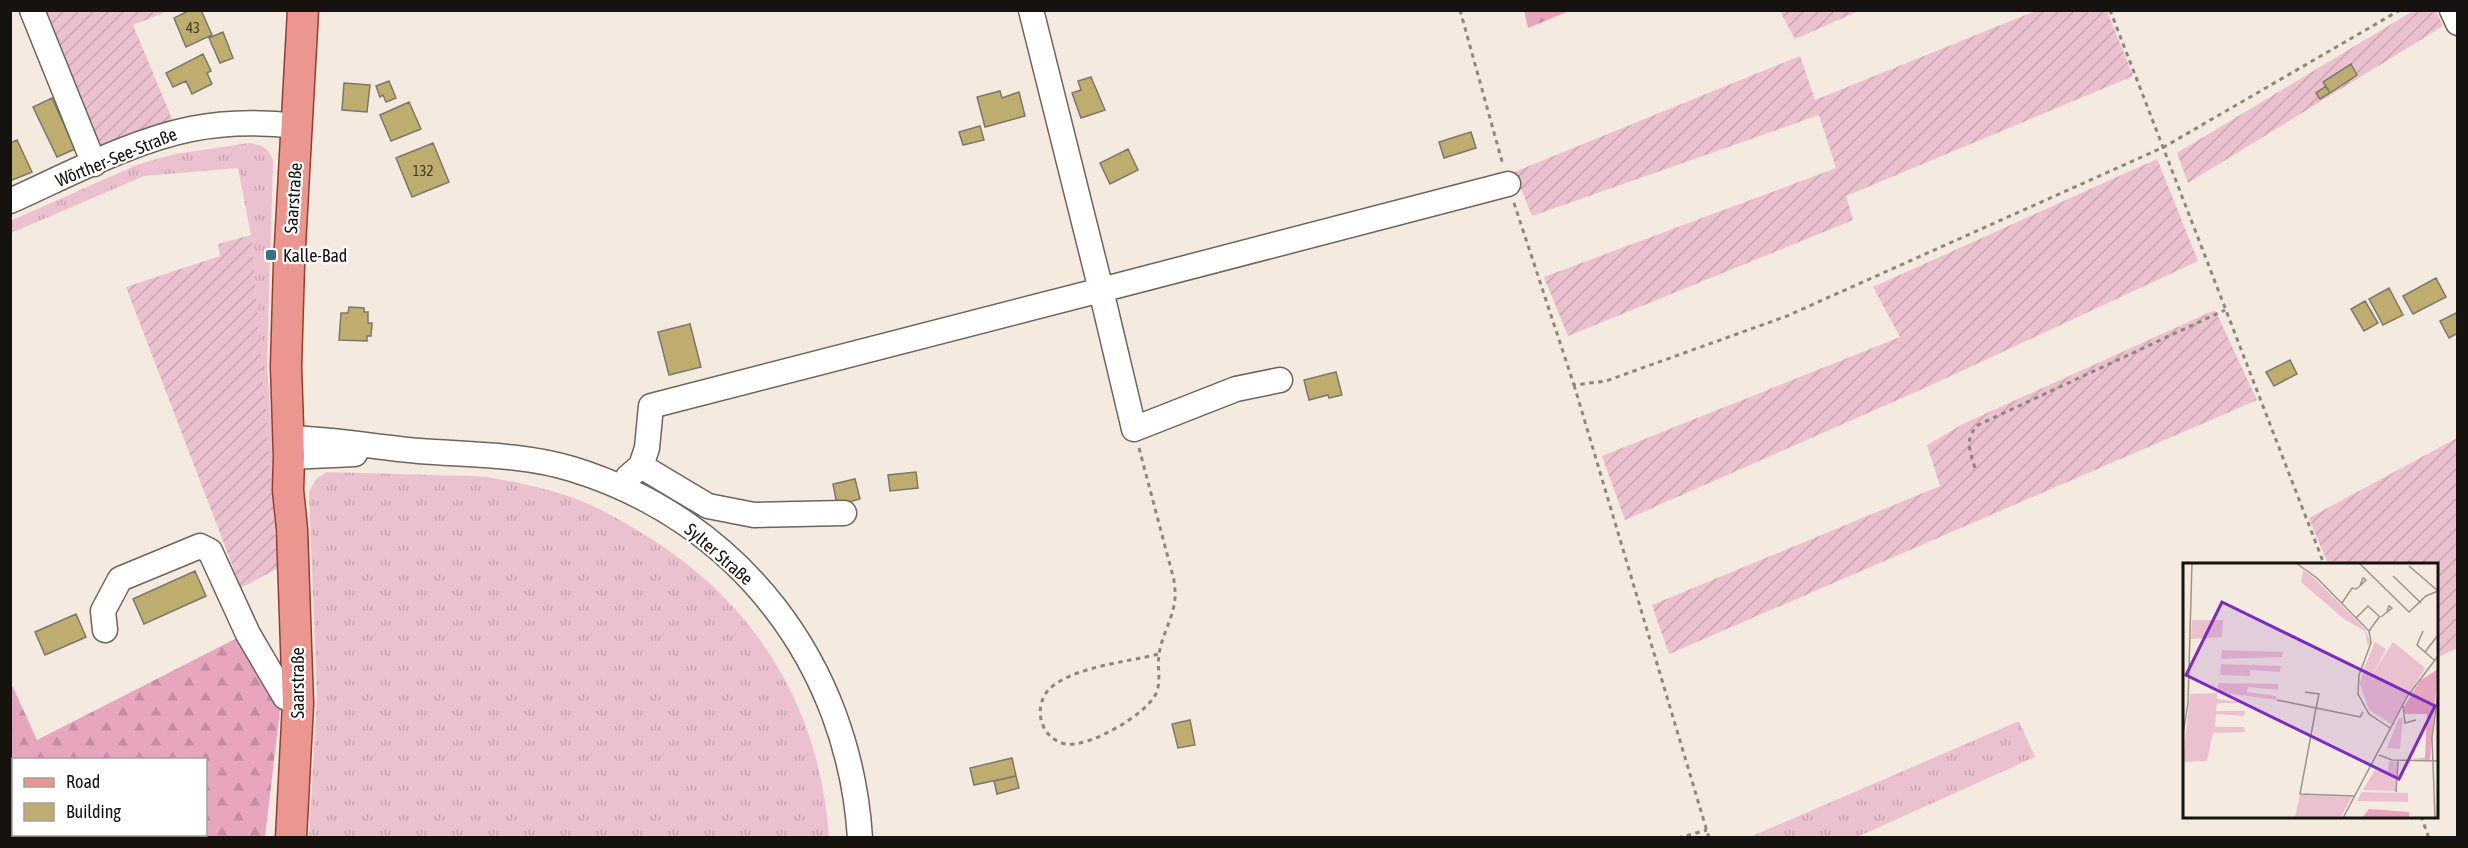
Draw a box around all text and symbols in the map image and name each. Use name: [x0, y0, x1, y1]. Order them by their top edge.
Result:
house number: 43: [186, 19, 200, 36]
street label: Wörther-See-Straße: [52, 123, 180, 191]
street label: Saarstraße: [280, 162, 306, 234]
house number: 132: [412, 162, 434, 179]
place label: Kalle-Bad: [283, 245, 347, 266]
marker: Kalle-Bad: [264, 248, 278, 262]
street label: Sylter Straße: [681, 519, 757, 589]
inset map: [2183, 563, 2438, 818]
street label: Saarstraße: [287, 647, 308, 719]
legend: [12, 758, 207, 836]
text: Road: [66, 771, 100, 792]
text: Building: [66, 801, 121, 822]

